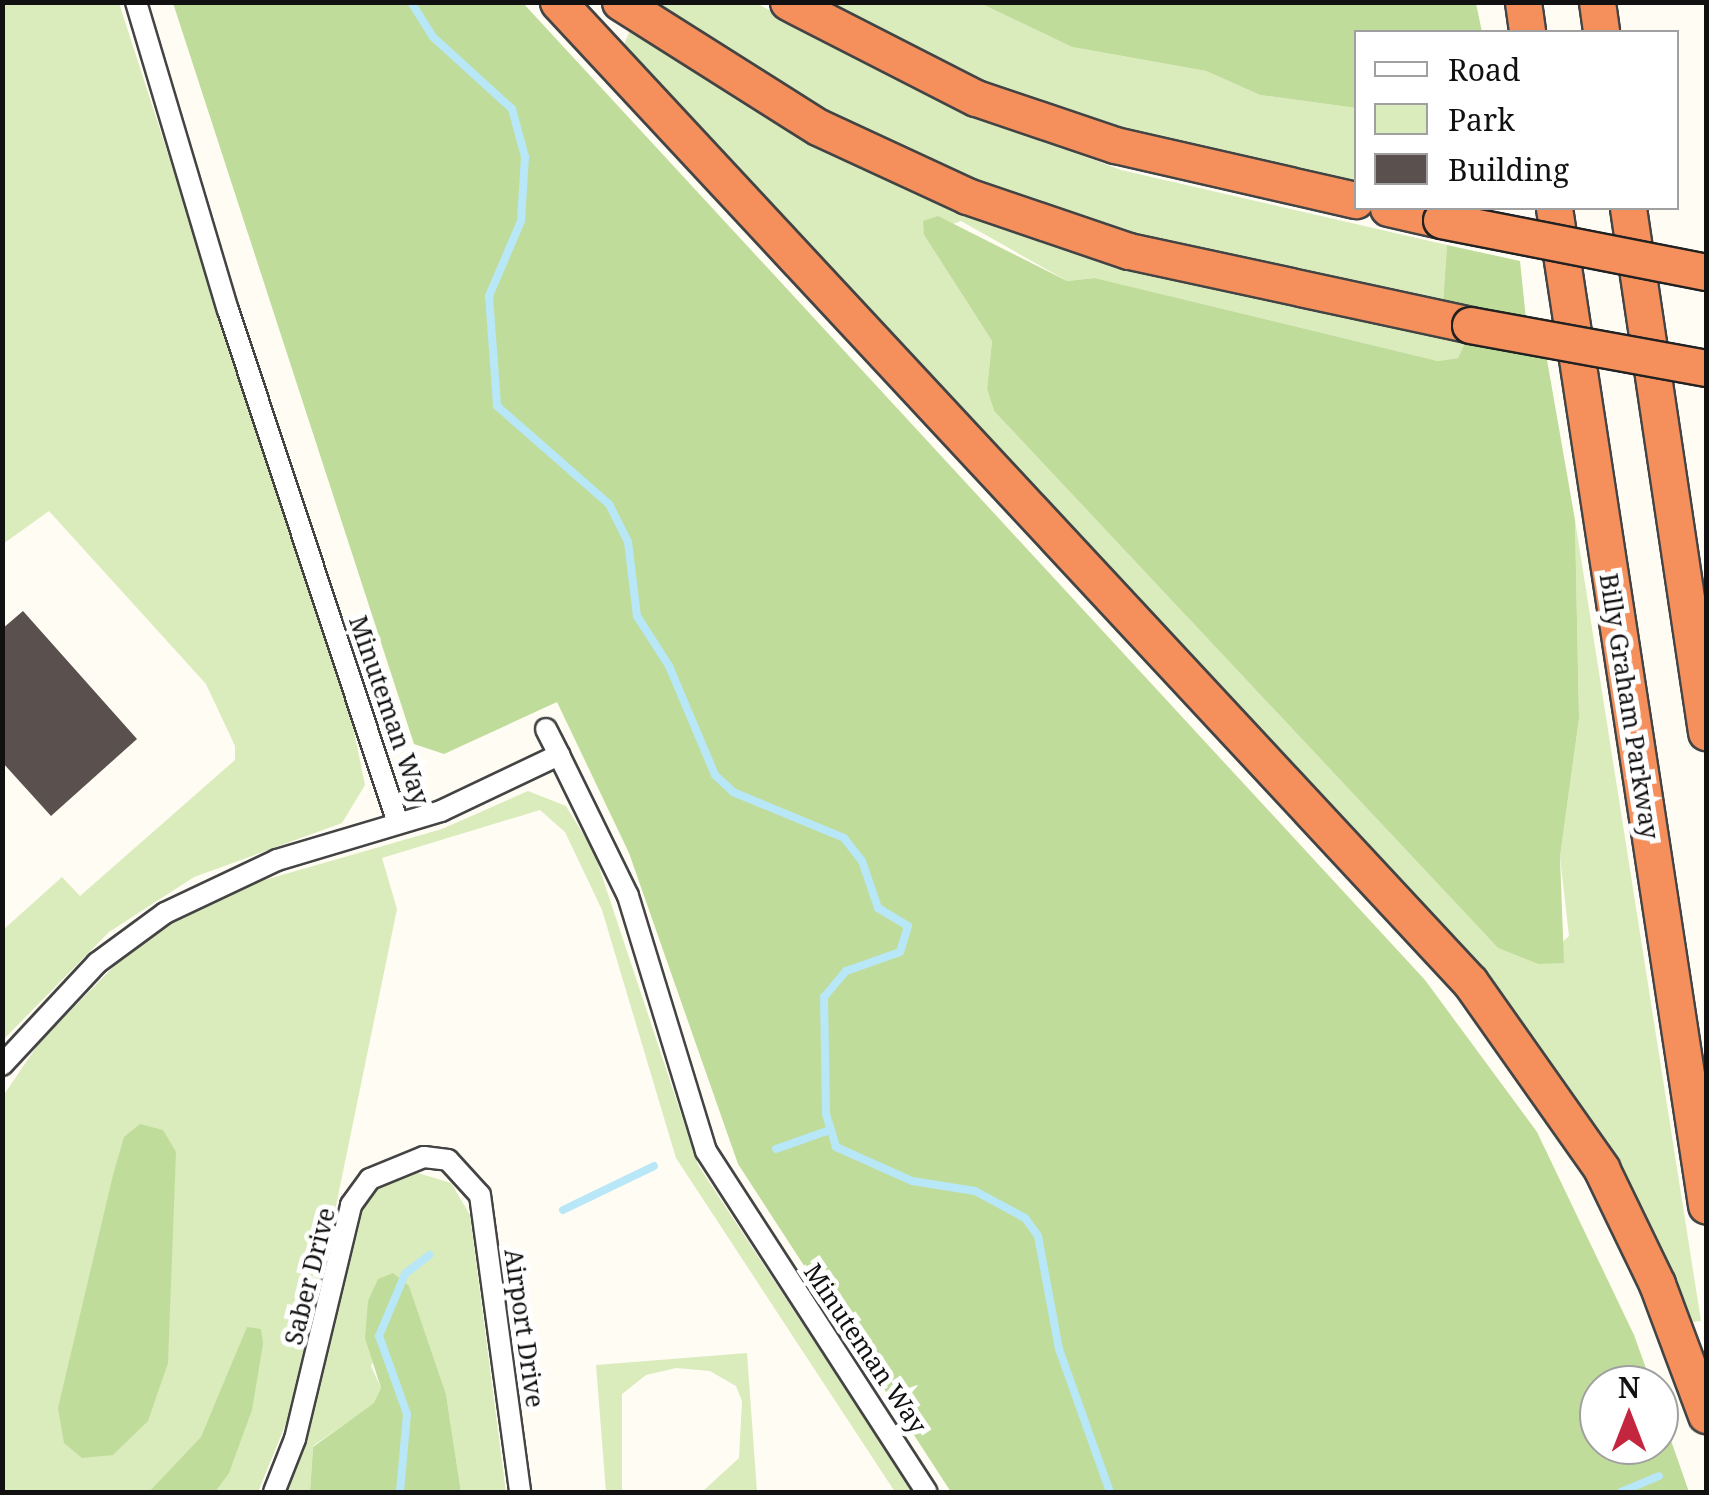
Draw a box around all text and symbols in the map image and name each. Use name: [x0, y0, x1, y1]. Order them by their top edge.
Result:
legend: [1354, 30, 1679, 210]
text: Road: [1448, 49, 1520, 90]
text: Park: [1448, 99, 1515, 140]
text: Building: [1448, 149, 1569, 190]
street label: Billy Graham Parkway: [1594, 571, 1666, 841]
street label: Minuteman Way: [344, 611, 436, 809]
street label: Saber Drive: [277, 1204, 341, 1348]
street label: Airport Drive: [499, 1247, 551, 1409]
street label: Minuteman Way: [798, 1258, 934, 1438]
north arrow: [1579, 1365, 1679, 1465]
text: N: [1618, 1368, 1640, 1406]

